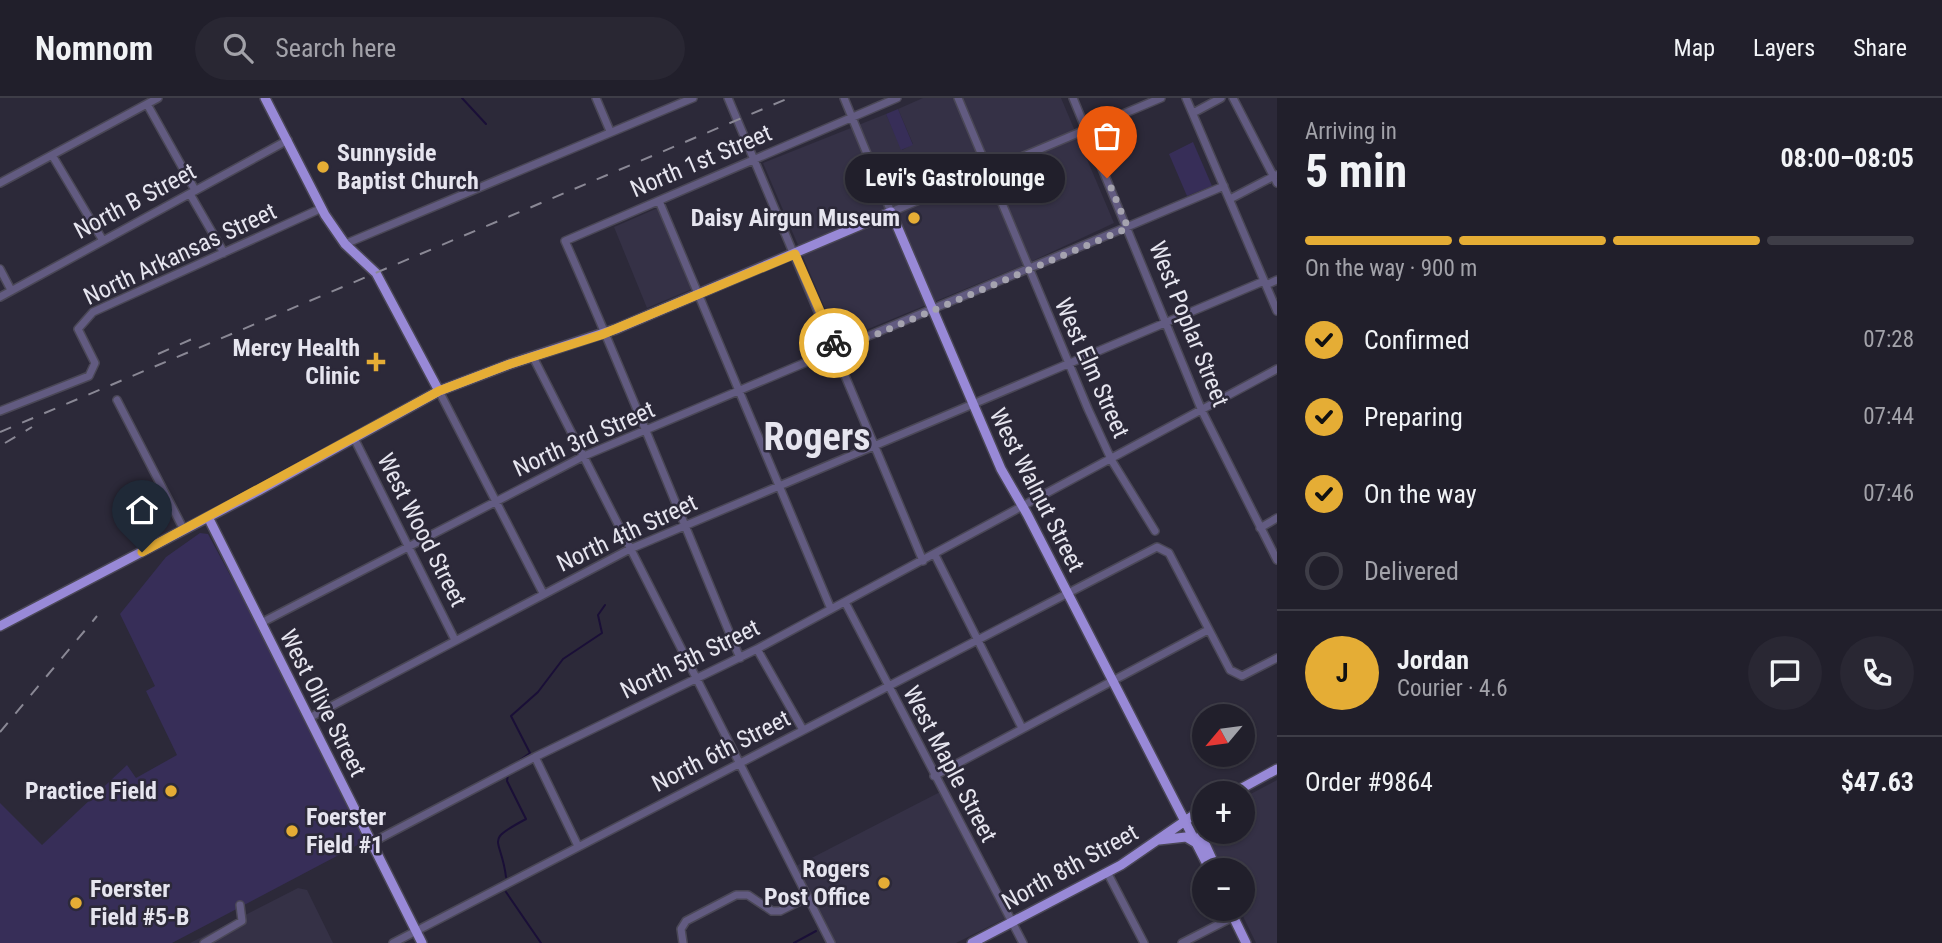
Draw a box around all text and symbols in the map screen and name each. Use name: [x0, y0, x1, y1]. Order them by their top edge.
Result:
search box: [195, 17, 685, 80]
text: Nomnom: [35, 29, 153, 68]
icon: search: [219, 29, 257, 67]
text: Search here: [275, 33, 396, 63]
text: Map: [1674, 34, 1715, 62]
text: Layers: [1753, 34, 1815, 62]
text: Share: [1853, 34, 1907, 62]
pin: [1077, 106, 1137, 178]
icon: bag: [1088, 117, 1126, 155]
text: Arriving in: [1305, 118, 1397, 145]
street label: North 1st Street: [626, 119, 776, 203]
place label: Sunnyside Baptist Church: [337, 139, 479, 195]
text: 08:00–08:05: [1780, 143, 1914, 173]
text: 5 min: [1305, 144, 1407, 198]
callout: Levi's Gastrolounge: [844, 154, 1065, 202]
street label: North B Street: [69, 157, 201, 245]
marker: Sunnyside Baptist Church: [315, 159, 331, 175]
text: Levi's Gastrolounge: [865, 165, 1045, 192]
street label: North Arkansas Street: [79, 197, 281, 311]
place label: Daisy Airgun Museum: [691, 204, 900, 232]
marker: Daisy Airgun Museum: [906, 210, 922, 226]
street label: West Poplar Street: [1143, 237, 1235, 411]
text: On the way · 900 m: [1305, 255, 1477, 282]
street label: West Elm Street: [1049, 294, 1135, 442]
courier: [799, 308, 869, 378]
icon: check: [1305, 321, 1343, 359]
icon: bike: [815, 324, 853, 362]
text: Confirmed: [1364, 325, 1470, 355]
text: 07:28: [1863, 326, 1914, 353]
place label: Mercy Health Clinic: [233, 334, 360, 390]
marker: Mercy Health Clinic: [366, 352, 386, 372]
street label: North 3rd Street: [509, 395, 659, 483]
icon: check: [1305, 398, 1343, 436]
text: Preparing: [1364, 402, 1463, 432]
text: 07:44: [1863, 403, 1914, 430]
street label: West Walnut Street: [984, 404, 1090, 576]
district label: Rogers: [763, 415, 871, 459]
street label: West Wood Street: [371, 449, 473, 611]
icon: check: [1305, 475, 1343, 513]
text: On the way: [1364, 479, 1477, 509]
pin: [112, 480, 172, 552]
text: 07:46: [1863, 480, 1914, 507]
street label: North 4th Street: [553, 488, 701, 578]
icon: home: [123, 491, 161, 529]
text: Delivered: [1364, 556, 1459, 586]
street label: North 5th Street: [616, 613, 764, 705]
street label: West Olive Street: [274, 625, 372, 781]
button: chat: [1748, 636, 1822, 710]
button: phone: [1840, 636, 1914, 710]
text: Jordan: [1397, 645, 1469, 675]
text: J: [1336, 658, 1348, 688]
text: Courier · 4.6: [1397, 675, 1508, 702]
street label: West Maple Street: [897, 681, 1003, 847]
street label: North 6th Street: [647, 704, 795, 798]
north arrow: [1192, 704, 1255, 766]
map controls: [1192, 704, 1255, 921]
text: Order #9864: [1305, 767, 1433, 797]
text: $47.63: [1841, 767, 1914, 797]
place label: Practice Field: [25, 777, 157, 805]
button: +: [1192, 781, 1255, 844]
marker: Practice Field: [163, 783, 179, 799]
place label: Foerster Field #1: [306, 803, 386, 859]
street label: North 8th Street: [997, 818, 1143, 916]
marker: Foerster Field #1: [284, 823, 300, 839]
place label: Rogers Post Office: [764, 855, 870, 911]
button: −: [1192, 858, 1255, 921]
place label: Foerster Field #5-B: [90, 875, 189, 931]
marker: Rogers Post Office: [876, 875, 892, 891]
marker: Foerster Field #5-B: [68, 895, 84, 911]

